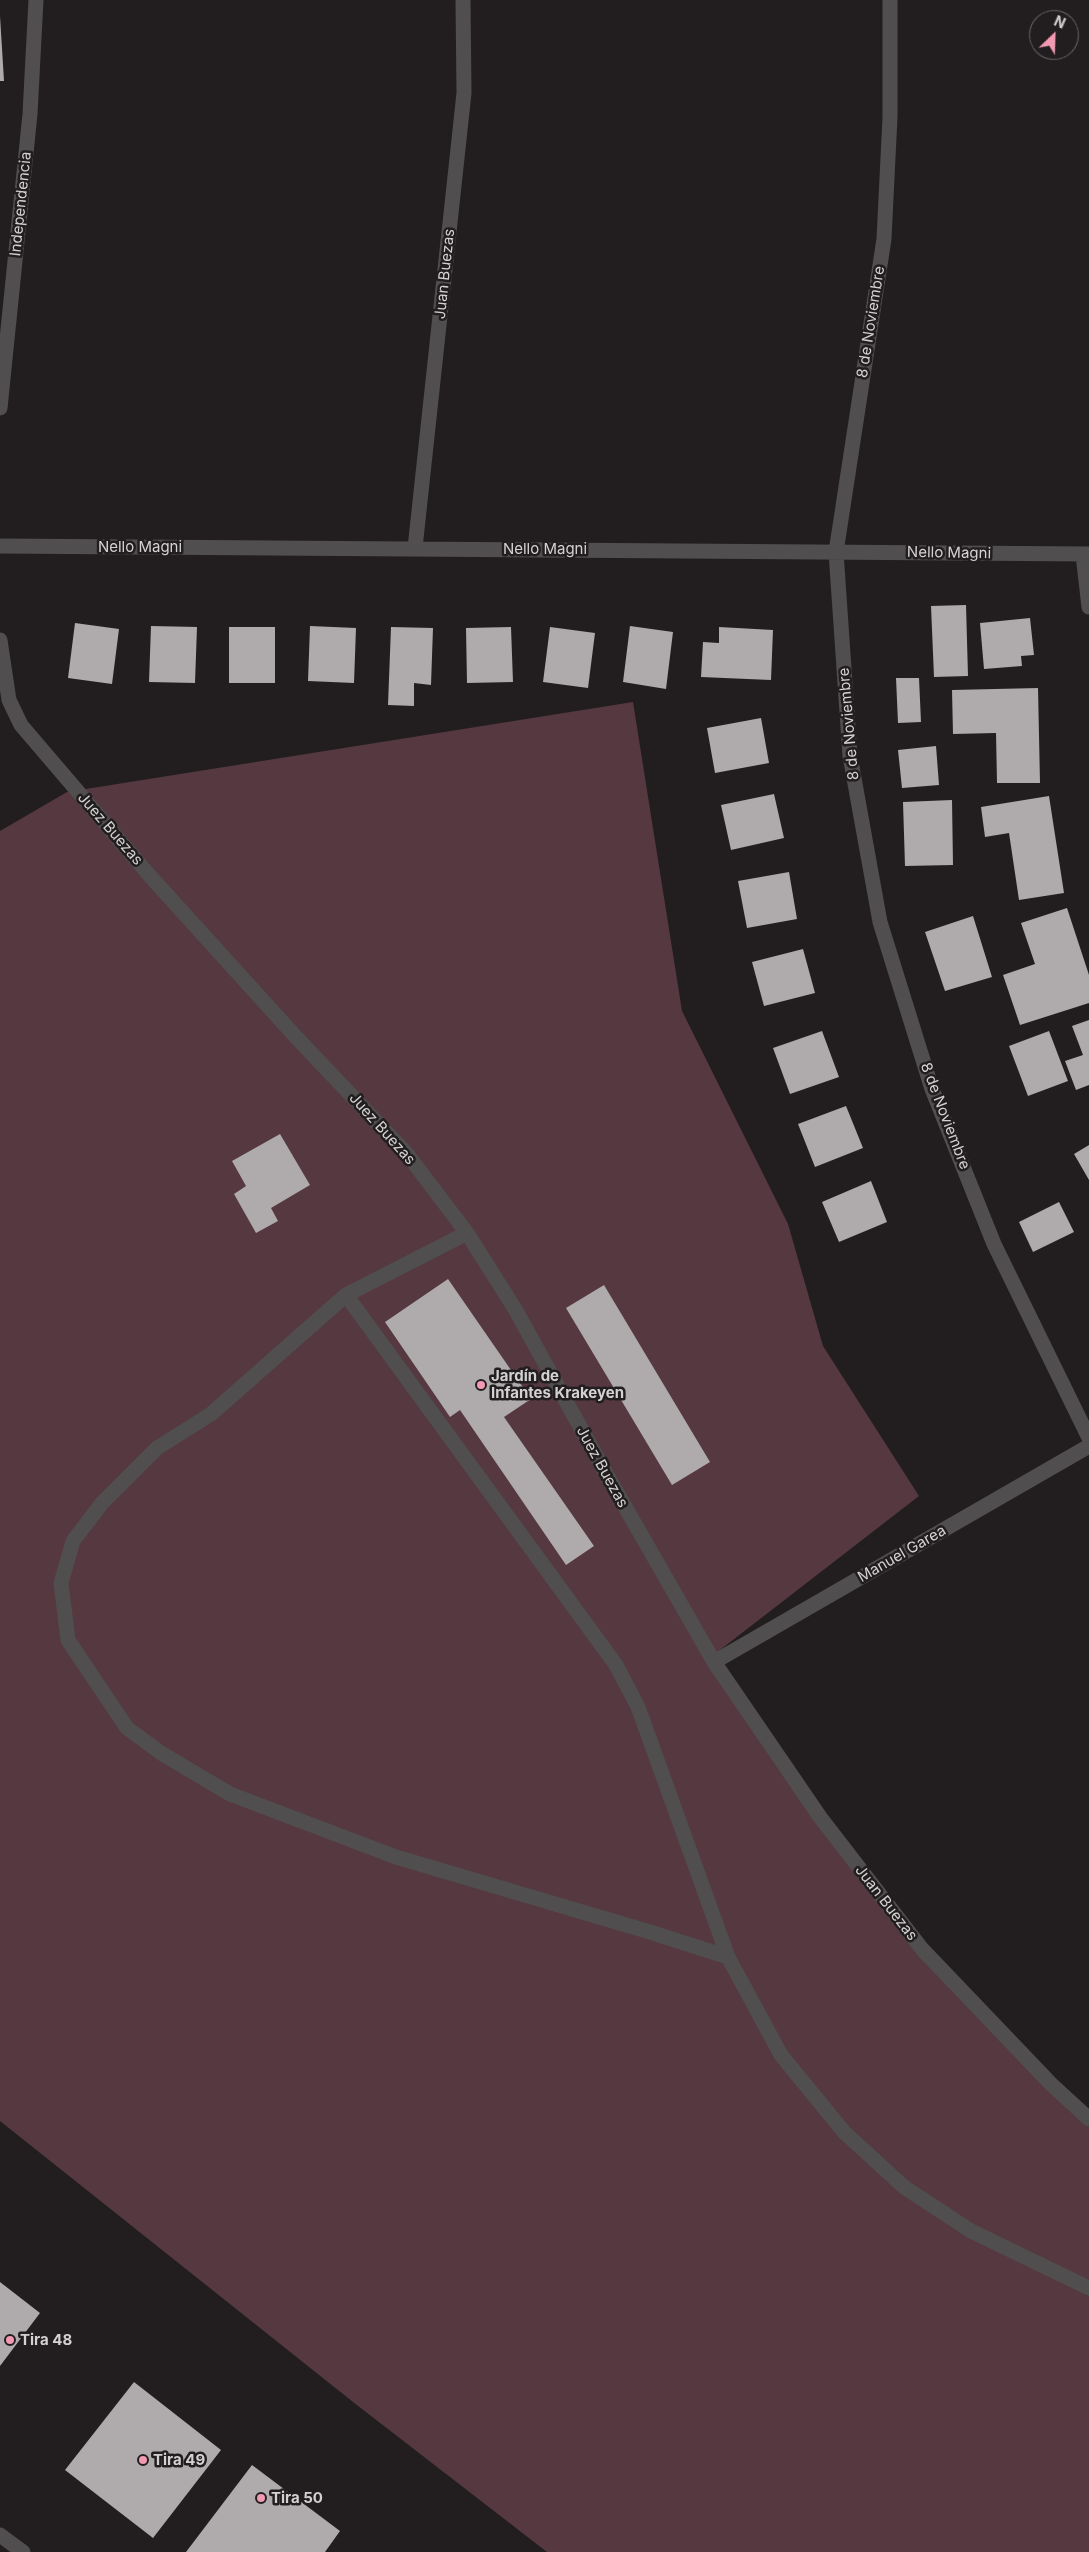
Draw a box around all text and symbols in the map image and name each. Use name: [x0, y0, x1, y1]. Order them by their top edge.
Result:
north arrow: [1029, 10, 1079, 60]
text: N: [1052, 12, 1068, 32]
street label: Independencia: [7, 151, 35, 257]
street label: Juan Buezas: [431, 228, 459, 320]
street label: 8 de Noviembre: [853, 265, 889, 379]
street label: Nello Magni: [98, 538, 182, 556]
street label: Nello Magni: [503, 540, 587, 558]
street label: Nello Magni: [907, 543, 991, 563]
street label: 8 de Noviembre: [835, 667, 863, 781]
street label: Juez Buezas: [74, 789, 146, 869]
street label: 8 de Noviembre: [916, 1060, 974, 1172]
street label: Juez Buezas: [345, 1089, 419, 1169]
place label: Jardín de Infantes Krakeyen: [491, 1367, 624, 1402]
marker: Jardín de Infantes Krakeyen: [475, 1379, 487, 1391]
street label: Juez Buezas: [572, 1423, 632, 1511]
street label: Manuel Garea: [855, 1522, 949, 1586]
street label: Juan Buezas: [851, 1862, 921, 1944]
place label: Tira 48: [20, 2331, 72, 2349]
marker: Tira 48: [4, 2334, 16, 2346]
place label: Tira 49: [153, 2451, 205, 2469]
marker: Tira 49: [137, 2454, 149, 2466]
place label: Tira 50: [271, 2489, 323, 2507]
marker: Tira 50: [255, 2492, 267, 2504]

